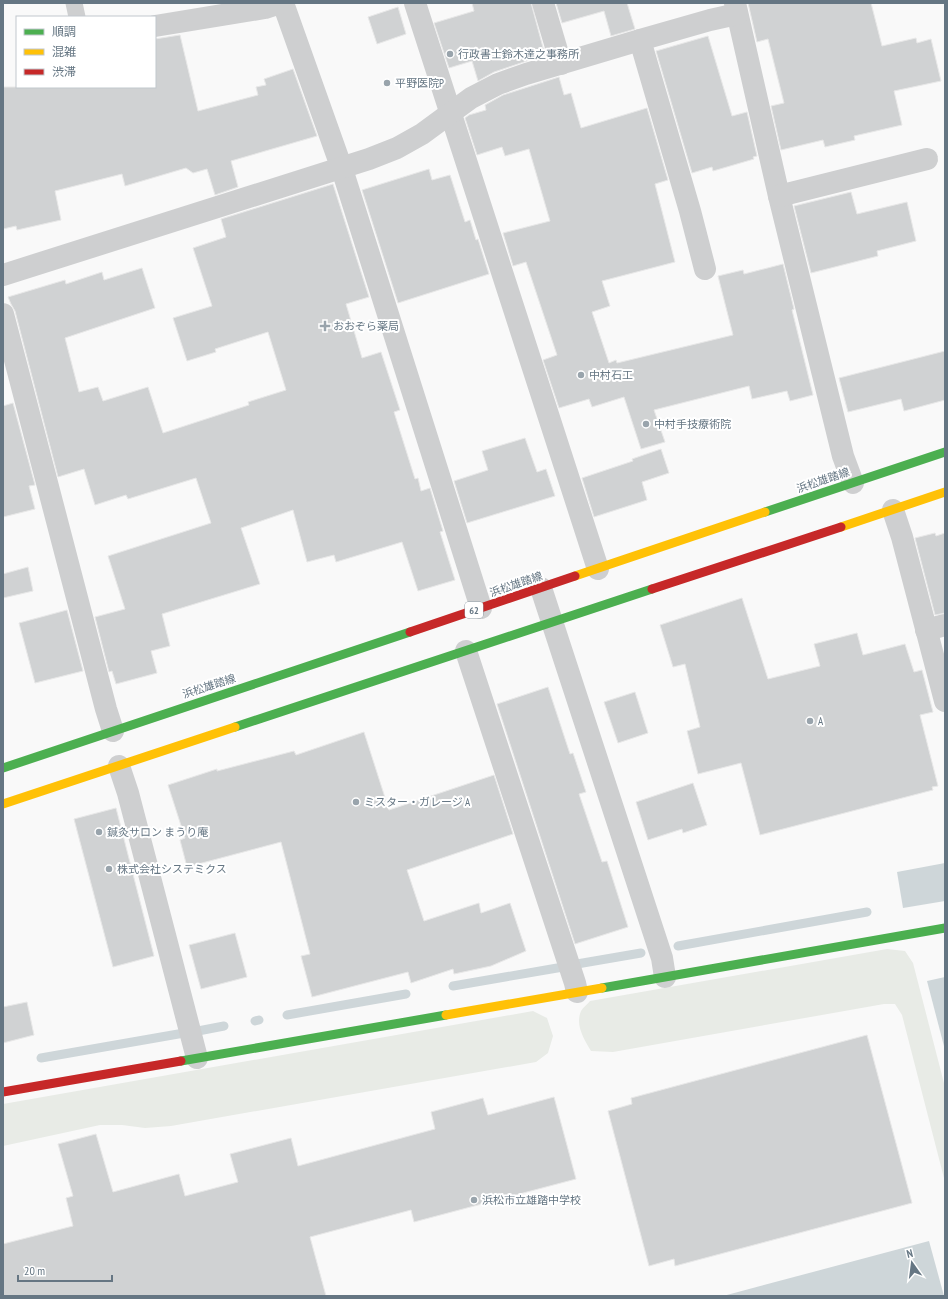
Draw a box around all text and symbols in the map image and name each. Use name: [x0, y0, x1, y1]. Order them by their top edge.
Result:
legend: [16, 16, 156, 88]
text: 順調: [52, 24, 76, 39]
text: 混雑: [52, 44, 76, 59]
place label: 行政書士鈴木達之事務所: [458, 47, 580, 61]
marker: 行政書士鈴木達之事務所: [445, 49, 455, 59]
text: 渋滞: [52, 64, 76, 79]
place label: 平野医院P: [395, 76, 444, 90]
marker: 平野医院P: [382, 78, 392, 88]
place label: おおぞら薬局: [333, 319, 399, 333]
marker: おおぞら薬局: [320, 321, 330, 331]
place label: 中村石工: [589, 368, 633, 382]
marker: 中村石工: [576, 370, 586, 380]
place label: 中村手技療術院: [654, 417, 731, 431]
marker: 中村手技療術院: [641, 419, 651, 429]
street label: 浜松雄踏線: [795, 464, 851, 496]
street label: 浜松雄踏線: [488, 568, 544, 600]
road number: 62: [465, 602, 483, 618]
street label: 浜松雄踏線: [181, 671, 237, 701]
place label: A: [818, 714, 824, 728]
marker: A: [805, 716, 815, 726]
place label: ミスター・ガレージ A: [364, 795, 471, 809]
marker: ミスター・ガレージ A: [351, 797, 361, 807]
place label: 鍼灸サロン まうり庵: [107, 825, 208, 839]
marker: 鍼灸サロン まうり庵: [94, 827, 104, 837]
place label: 株式会社システミクス: [117, 862, 227, 876]
marker: 株式会社システミクス: [104, 864, 114, 874]
place label: 浜松市立雄踏中学校: [482, 1193, 581, 1207]
marker: 浜松市立雄踏中学校: [469, 1195, 479, 1205]
north arrow: [892, 1243, 932, 1283]
text: N: [905, 1246, 914, 1261]
scale bar: [18, 1257, 112, 1283]
text: 20 m: [24, 1263, 45, 1278]

